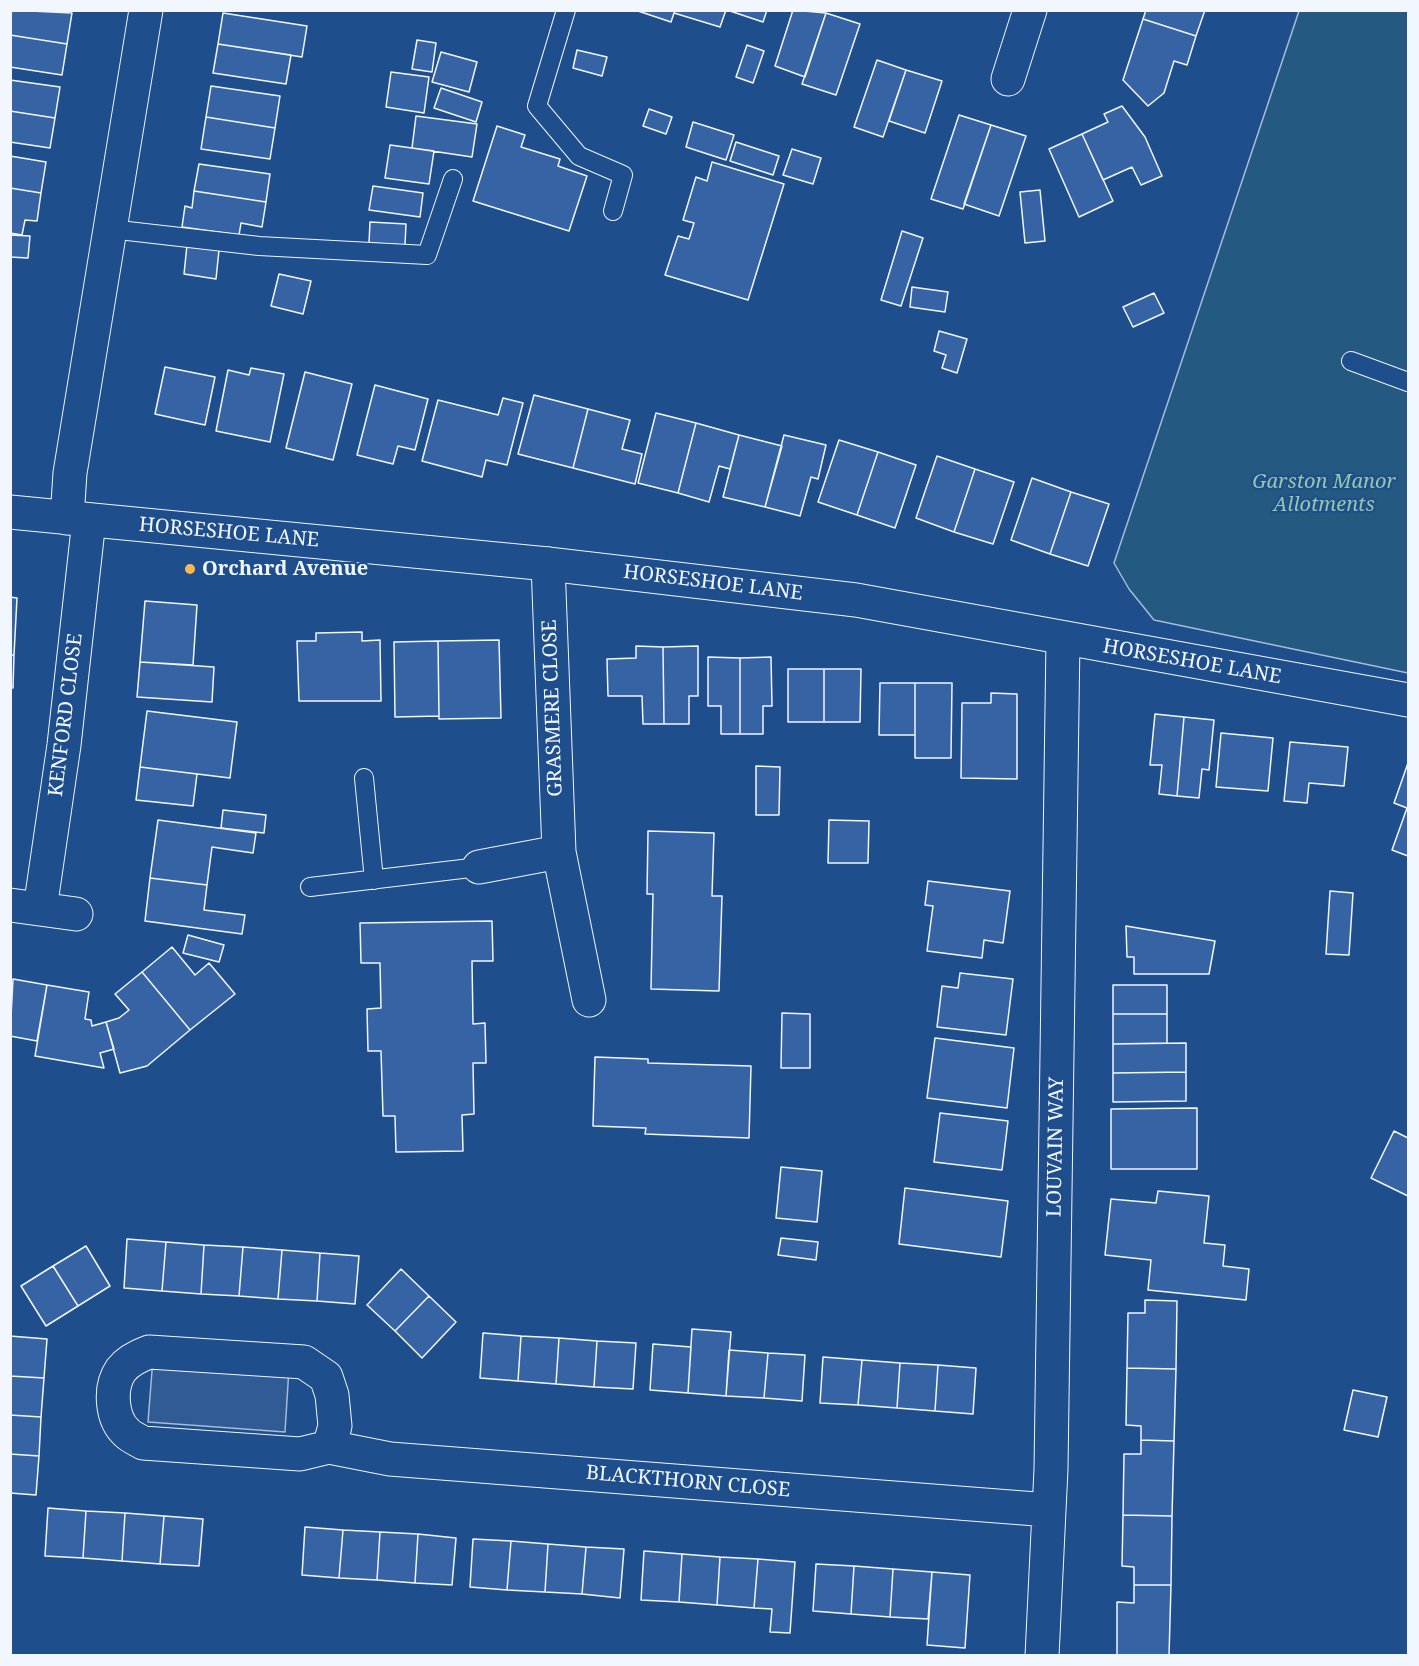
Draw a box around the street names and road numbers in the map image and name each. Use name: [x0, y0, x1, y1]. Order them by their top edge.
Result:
street label: HORSESHOE LANE: [138, 513, 320, 553]
street label: HORSESHOE LANE: [622, 560, 804, 606]
street label: GRASMERE CLOSE: [538, 619, 568, 797]
street label: KENFORD CLOSE: [44, 632, 88, 798]
street label: HORSESHOE LANE: [1101, 634, 1283, 690]
street label: LOUVAIN WAY: [1043, 1077, 1069, 1217]
street label: BLACKTHORN CLOSE: [585, 1461, 791, 1503]

